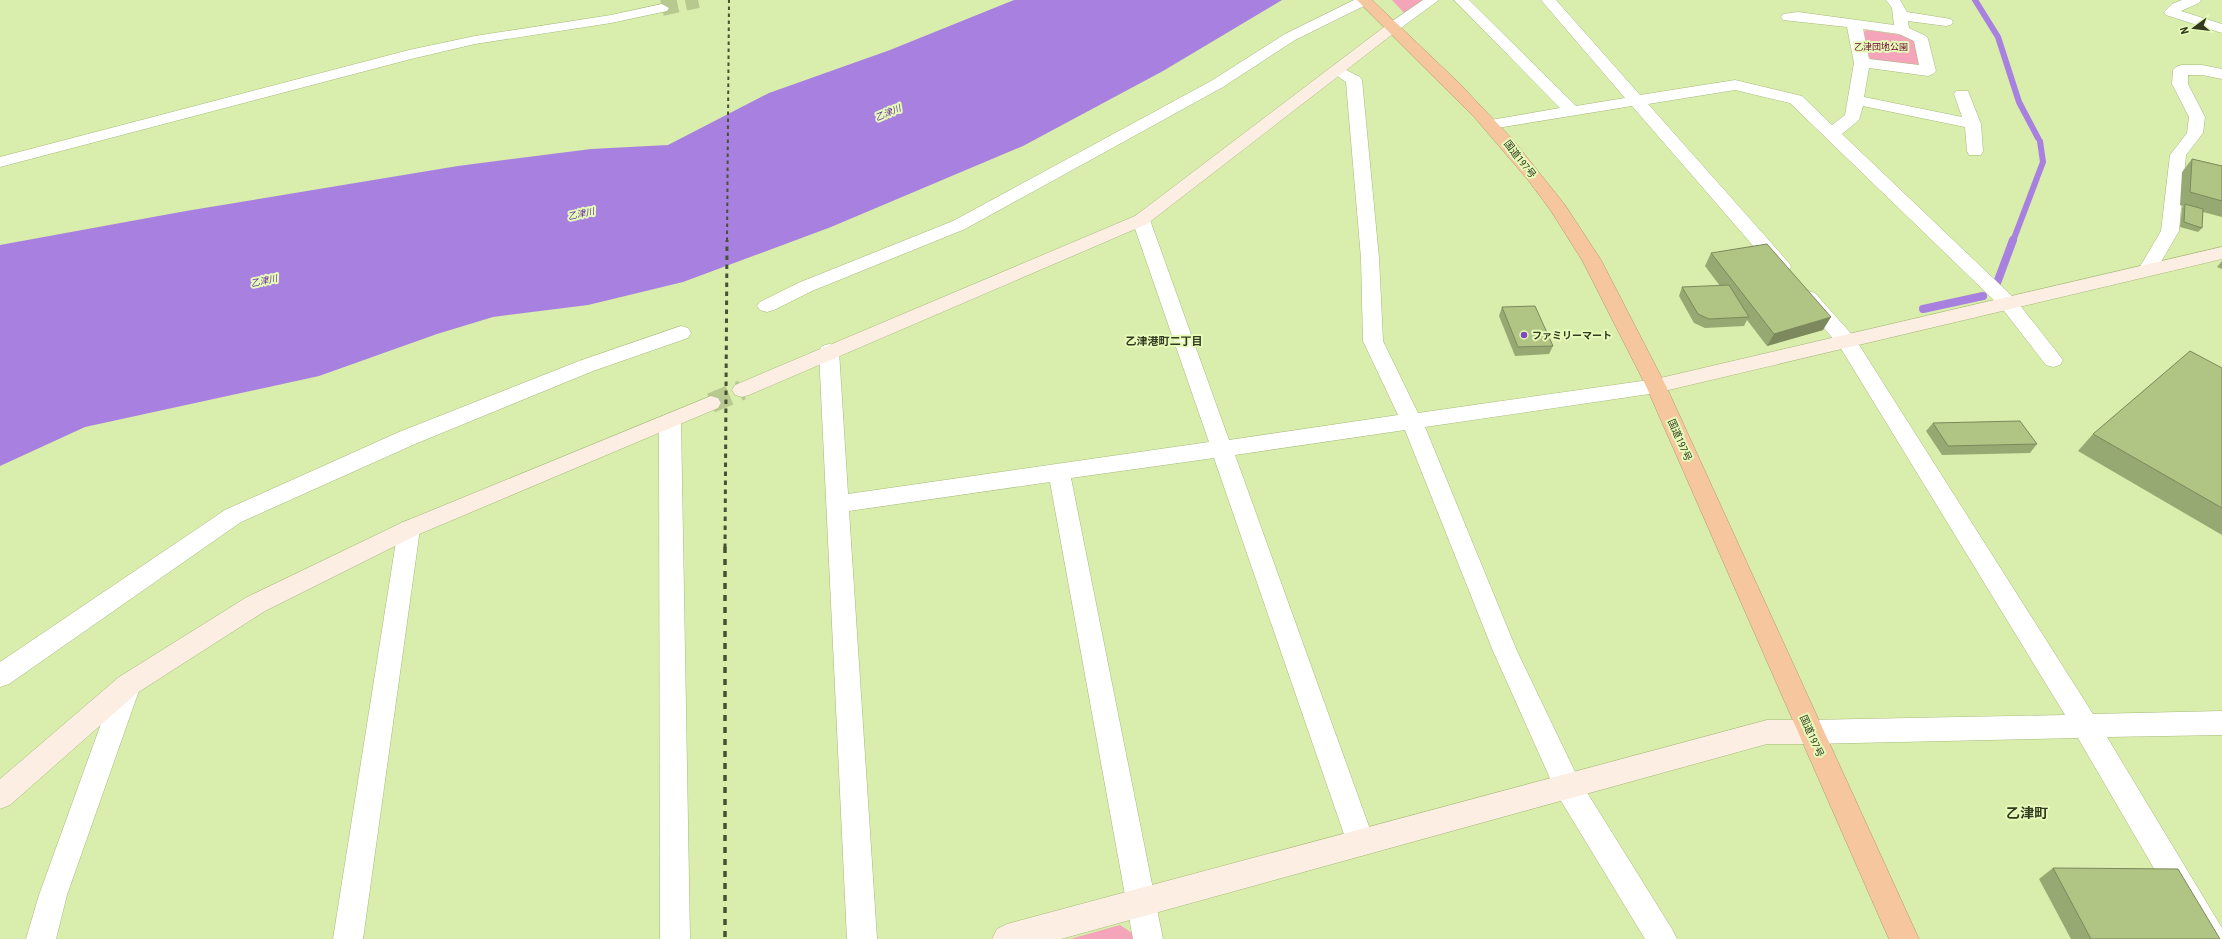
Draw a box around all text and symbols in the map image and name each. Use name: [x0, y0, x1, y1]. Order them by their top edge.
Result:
north arrow: [2174, 8, 2214, 48]
text: N: [2178, 25, 2192, 35]
park label: 乙津団地公園: [1854, 42, 1908, 52]
water label: 乙津川: [874, 103, 903, 123]
street label: 国道197号: [1502, 138, 1538, 180]
water label: 乙津川: [567, 206, 596, 222]
water label: 乙津川: [250, 273, 279, 289]
marker: ファミリーマート: [1519, 330, 1529, 340]
place label: ファミリーマート: [1532, 330, 1612, 341]
district label: 乙津港町二丁目: [1126, 335, 1203, 348]
street label: 国道197号: [1666, 417, 1694, 463]
street label: 国道197号: [1798, 713, 1826, 759]
district label: 乙津町: [2006, 805, 2048, 821]

